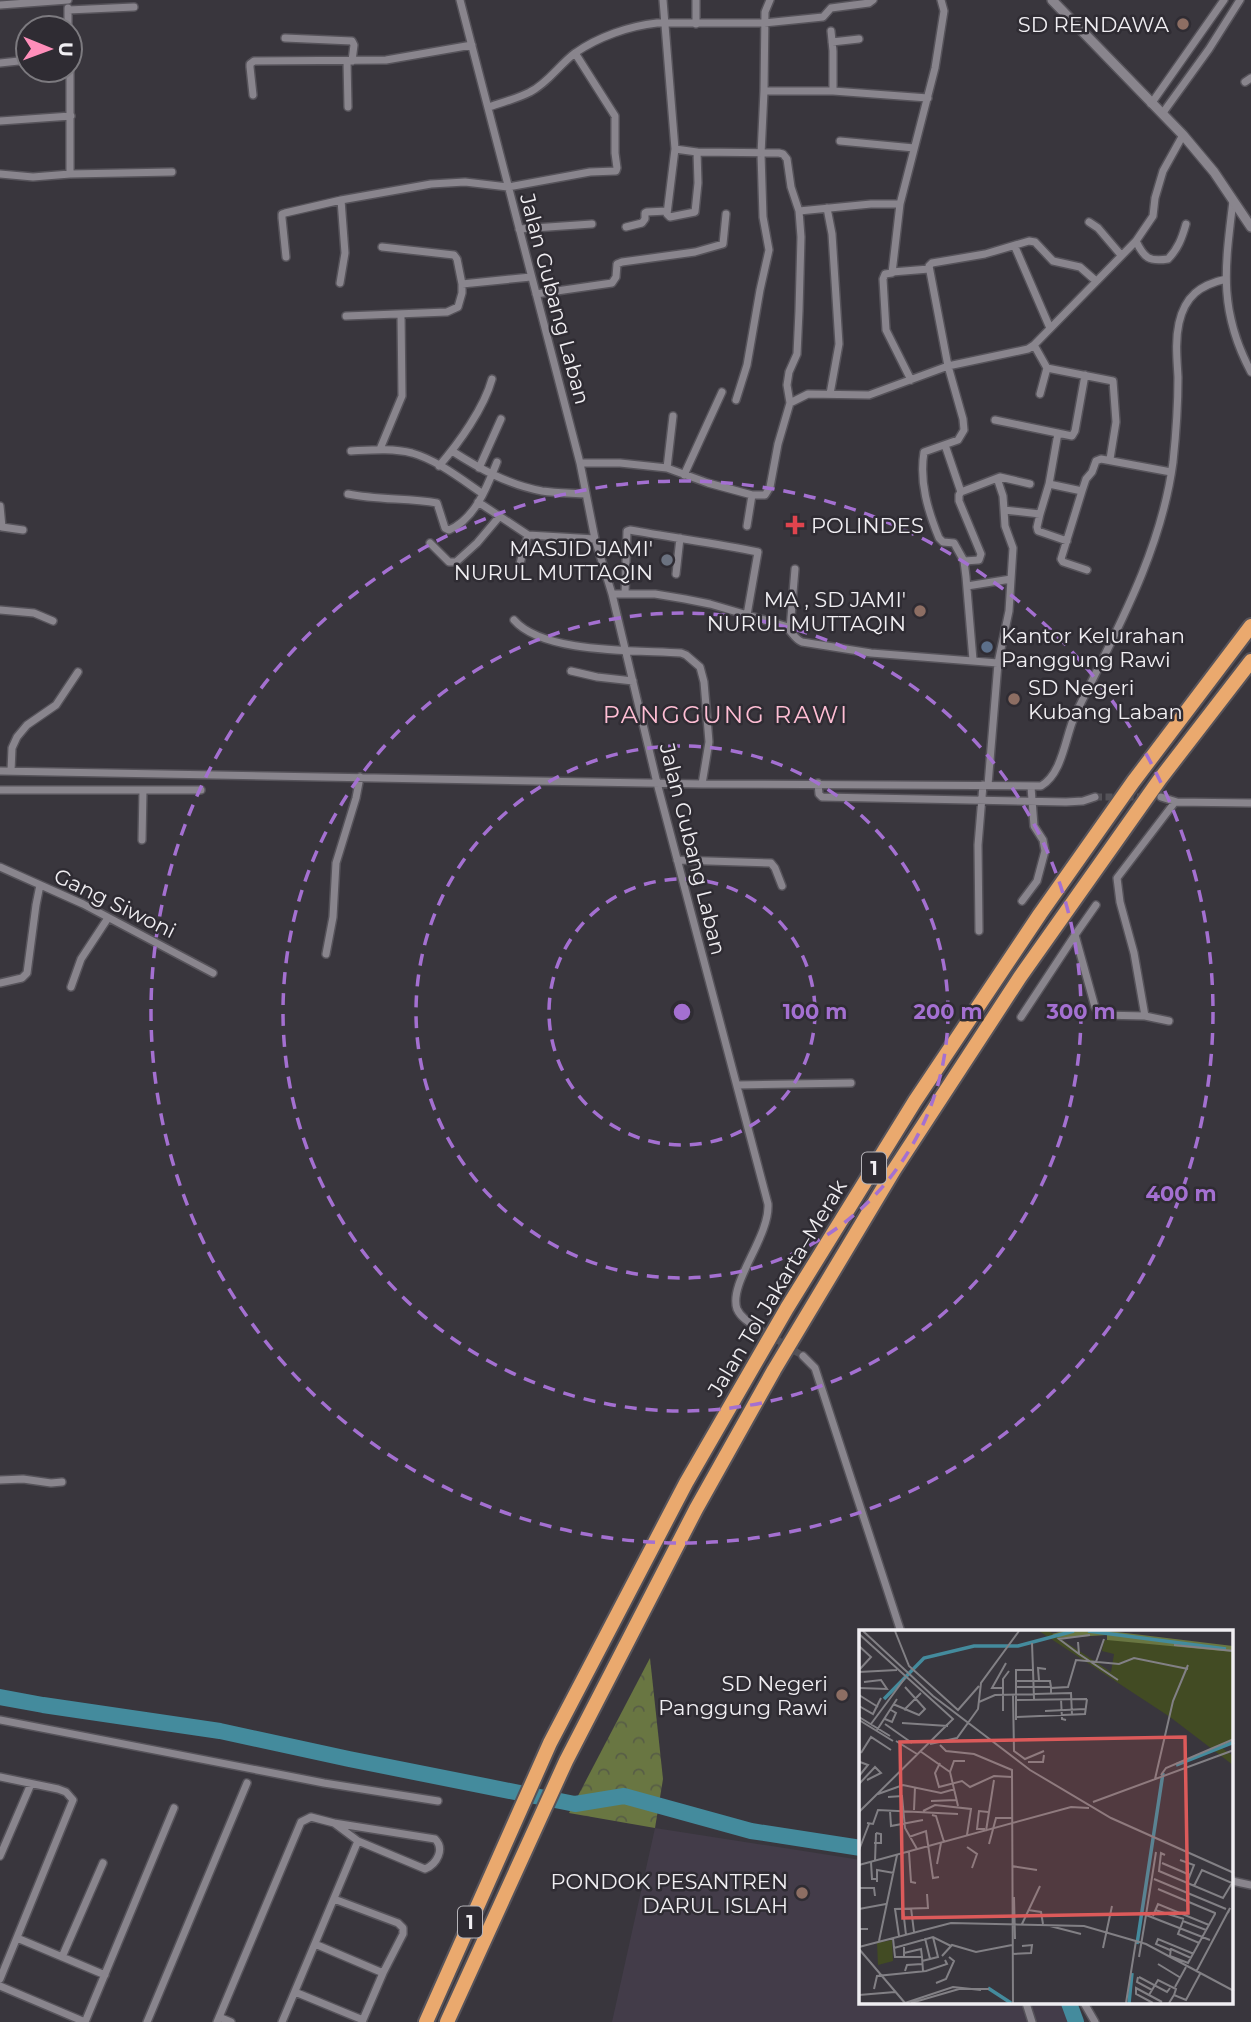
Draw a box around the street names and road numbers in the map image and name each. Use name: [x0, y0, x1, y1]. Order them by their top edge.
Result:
street label: Jalan Gubang Laban: [515, 190, 595, 407]
street label: Jalan Gubang Laban: [654, 740, 731, 957]
street label: Gang Siwoni: [50, 863, 180, 943]
road number: 1: [862, 1152, 886, 1184]
street label: Jalan Tol Jakarta–Merak: [702, 1175, 852, 1402]
road number: 1: [458, 1906, 482, 1938]

